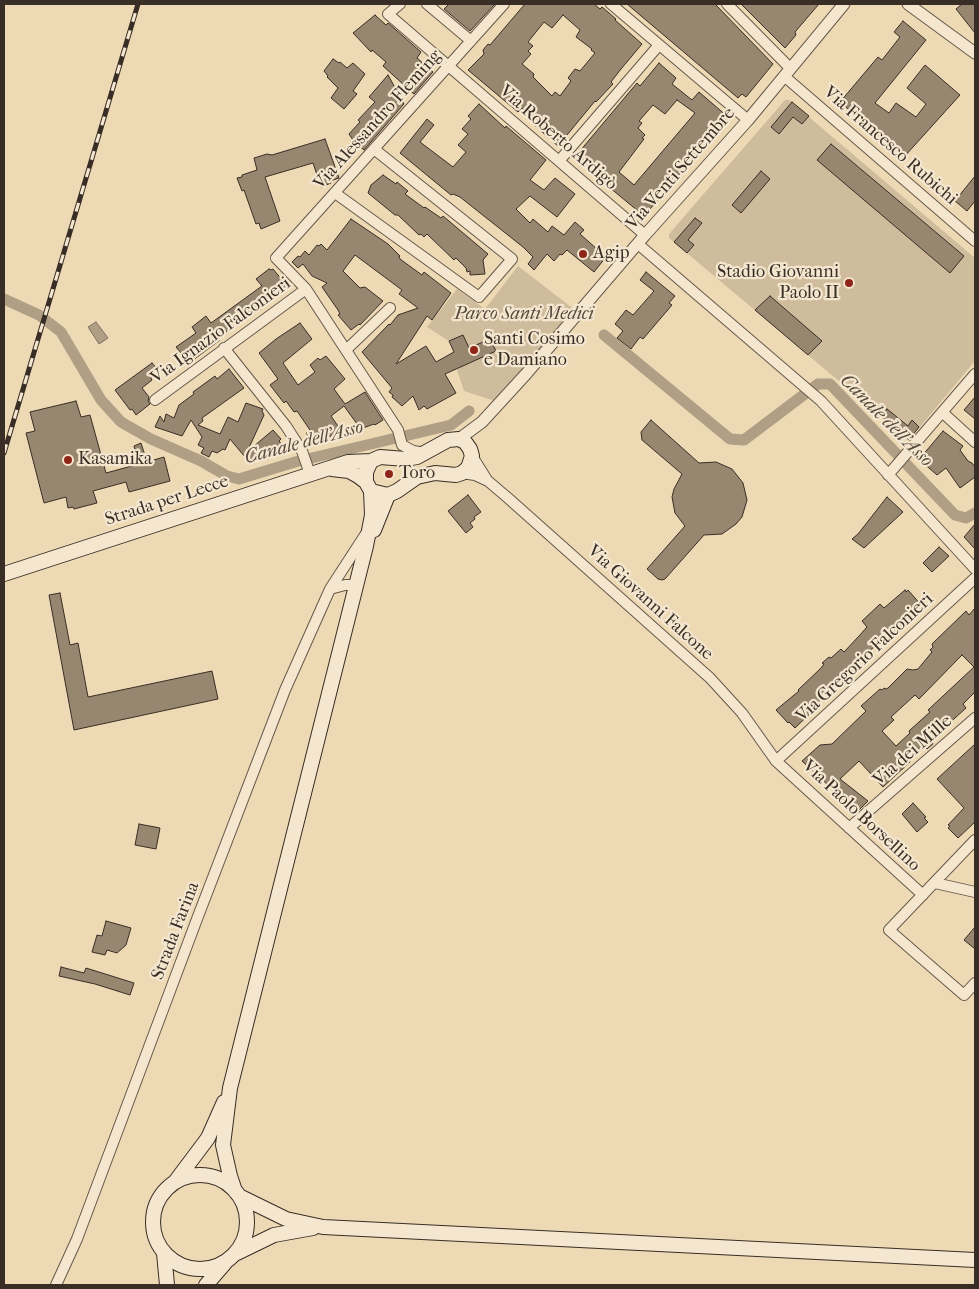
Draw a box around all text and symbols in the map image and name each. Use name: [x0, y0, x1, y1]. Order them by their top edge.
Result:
street label: Via Alessandro Fleming: [309, 46, 447, 194]
street label: Via Roberto Ardigò: [495, 81, 621, 195]
street label: Via Francesco Rubichi: [819, 82, 961, 210]
street label: Via Venti Settembre: [622, 103, 740, 235]
place label: Agip: [593, 243, 629, 265]
marker: Agip: [577, 248, 589, 260]
place label: Stadio Giovanni Paolo II: [717, 262, 839, 304]
street label: Via Ignazio Falconieri: [147, 273, 295, 389]
marker: Stadio Giovanni Paolo II: [843, 277, 855, 289]
park label: Parco Santi Medici: [454, 304, 594, 326]
place label: Santi Cosimo e Damiano: [484, 329, 585, 372]
marker: Santi Cosimo e Damiano: [468, 344, 480, 356]
water label: Canale dell'Asso: [835, 370, 937, 472]
water label: Canale dell'Asso: [242, 416, 366, 470]
place label: Kasamika: [78, 449, 152, 471]
marker: Kasamika: [62, 454, 74, 466]
place label: Toro: [399, 463, 435, 485]
marker: Toro: [383, 468, 395, 480]
street label: Strada per Lecce: [103, 471, 231, 531]
street label: Via Giovanni Falcone: [583, 541, 717, 665]
street label: Via Gregorio Falconieri: [792, 589, 938, 727]
street label: Via dei Mille: [869, 711, 957, 791]
street label: Via Paolo Borsellino: [797, 756, 925, 876]
street label: Strada Farina: [147, 879, 205, 983]

